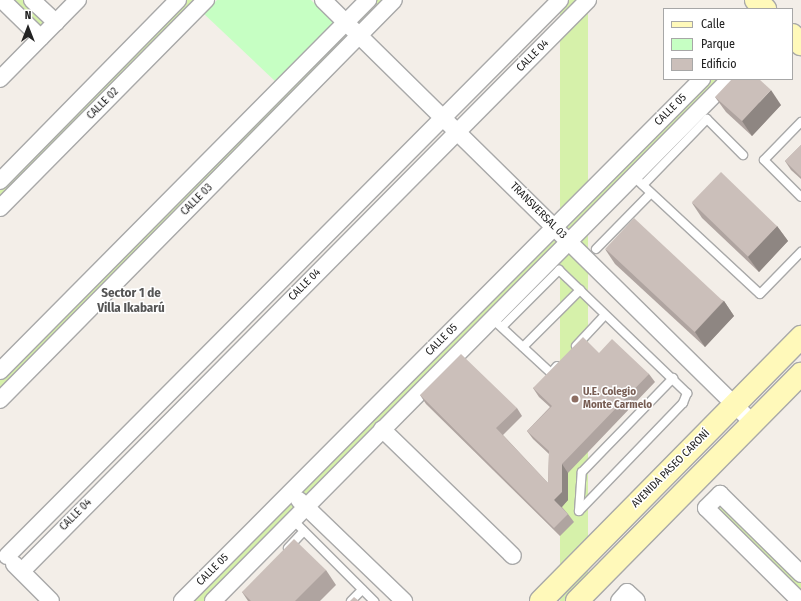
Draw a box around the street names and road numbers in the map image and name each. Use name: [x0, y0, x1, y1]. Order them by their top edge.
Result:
street label: CALLE 04: [514, 37, 552, 75]
street label: CALLE 02: [84, 85, 122, 123]
street label: CALLE 05: [652, 91, 690, 129]
street label: TRANSVERSAL 03: [507, 180, 569, 242]
street label: CALLE 03: [178, 181, 216, 219]
street label: CALLE 04: [286, 266, 324, 304]
street label: CALLE 05: [423, 321, 461, 359]
street label: AVENIDA PASEO CARONÍ: [629, 427, 713, 511]
street label: CALLE 04: [57, 496, 95, 534]
street label: CALLE 05: [194, 551, 232, 589]

